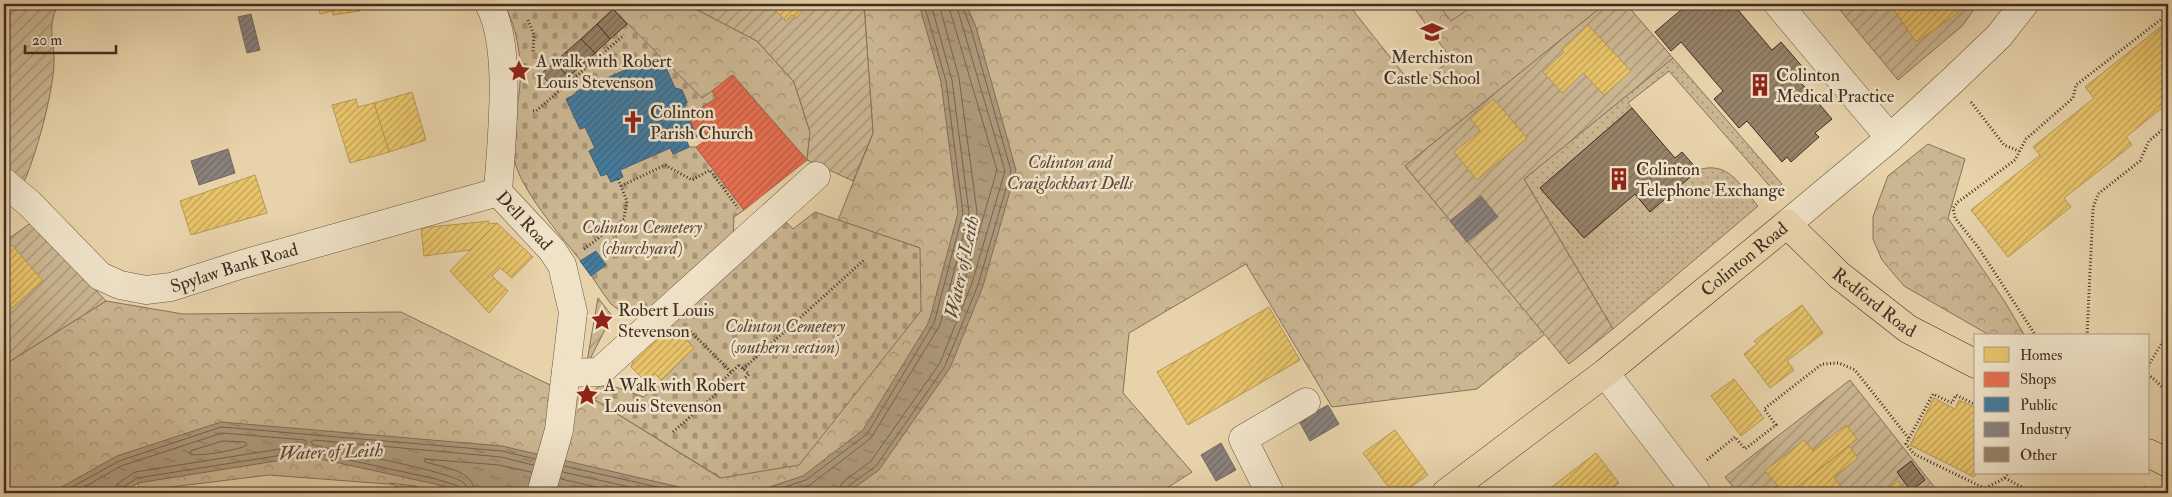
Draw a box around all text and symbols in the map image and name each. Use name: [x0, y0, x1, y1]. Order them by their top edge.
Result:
school or university icon: Merchiston Castle School: [1419, 19, 1445, 45]
scale bar: [25, 22, 116, 54]
text: 20 m: [32, 31, 62, 50]
place label: Merchiston Castle School: [1384, 46, 1481, 90]
place label: A walk with Robert Louis Stevenson: [535, 50, 672, 94]
place icon: A walk with Robert Louis Stevenson: [506, 58, 532, 84]
place label: Colinton Medical Practice: [1776, 64, 1895, 108]
building icon: Colinton Medical Practice: [1747, 72, 1773, 98]
place label: Colinton Parish Church: [650, 101, 754, 145]
church icon: Colinton Parish Church: [620, 109, 646, 135]
park label: Colinton and Craiglockhart Dells: [1007, 151, 1134, 195]
place label: Colinton Telephone Exchange: [1636, 158, 1785, 202]
building icon: Colinton Telephone Exchange: [1606, 166, 1632, 192]
street label: Dell Road: [491, 186, 557, 255]
water label: Water of Leith: [939, 214, 985, 321]
park label: Colinton Cemetery (churchyard): [582, 216, 703, 260]
street label: Colinton Road: [1696, 217, 1793, 302]
street label: Spylaw Bank Road: [168, 238, 301, 298]
street label: Redford Road: [1827, 263, 1920, 343]
place label: Robert Louis Stevenson: [618, 299, 714, 343]
place icon: Robert Louis Stevenson: [589, 307, 615, 333]
park label: Colinton Cemetery (southern section): [725, 315, 846, 359]
legend: [1974, 334, 2150, 474]
text: Homes: [2020, 346, 2062, 365]
text: Shops: [2020, 370, 2056, 390]
place label: A Walk with Robert Louis Stevenson: [603, 374, 746, 418]
place icon: A Walk with Robert Louis Stevenson: [574, 382, 600, 408]
text: Public: [2020, 396, 2058, 415]
text: Industry: [2020, 420, 2071, 439]
water label: Water of Leith: [278, 438, 384, 466]
text: Other: [2020, 446, 2057, 465]

